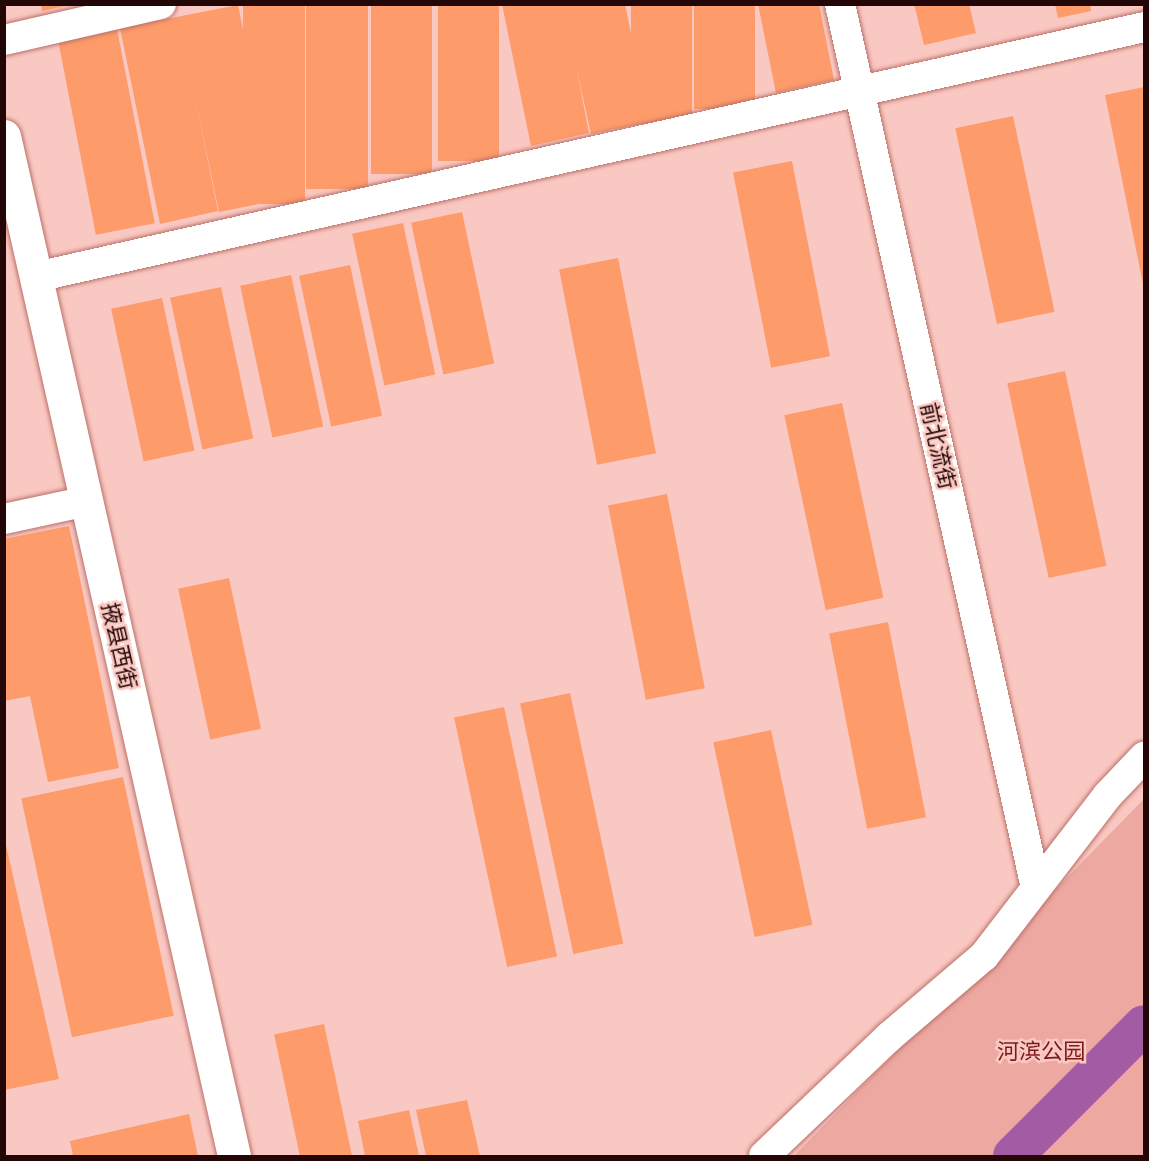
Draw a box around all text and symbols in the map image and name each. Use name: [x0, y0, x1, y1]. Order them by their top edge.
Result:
street label: 前北流街: [915, 400, 961, 492]
street label: 掖县西街: [96, 600, 142, 692]
park label: 河滨公园: [997, 1039, 1085, 1065]

